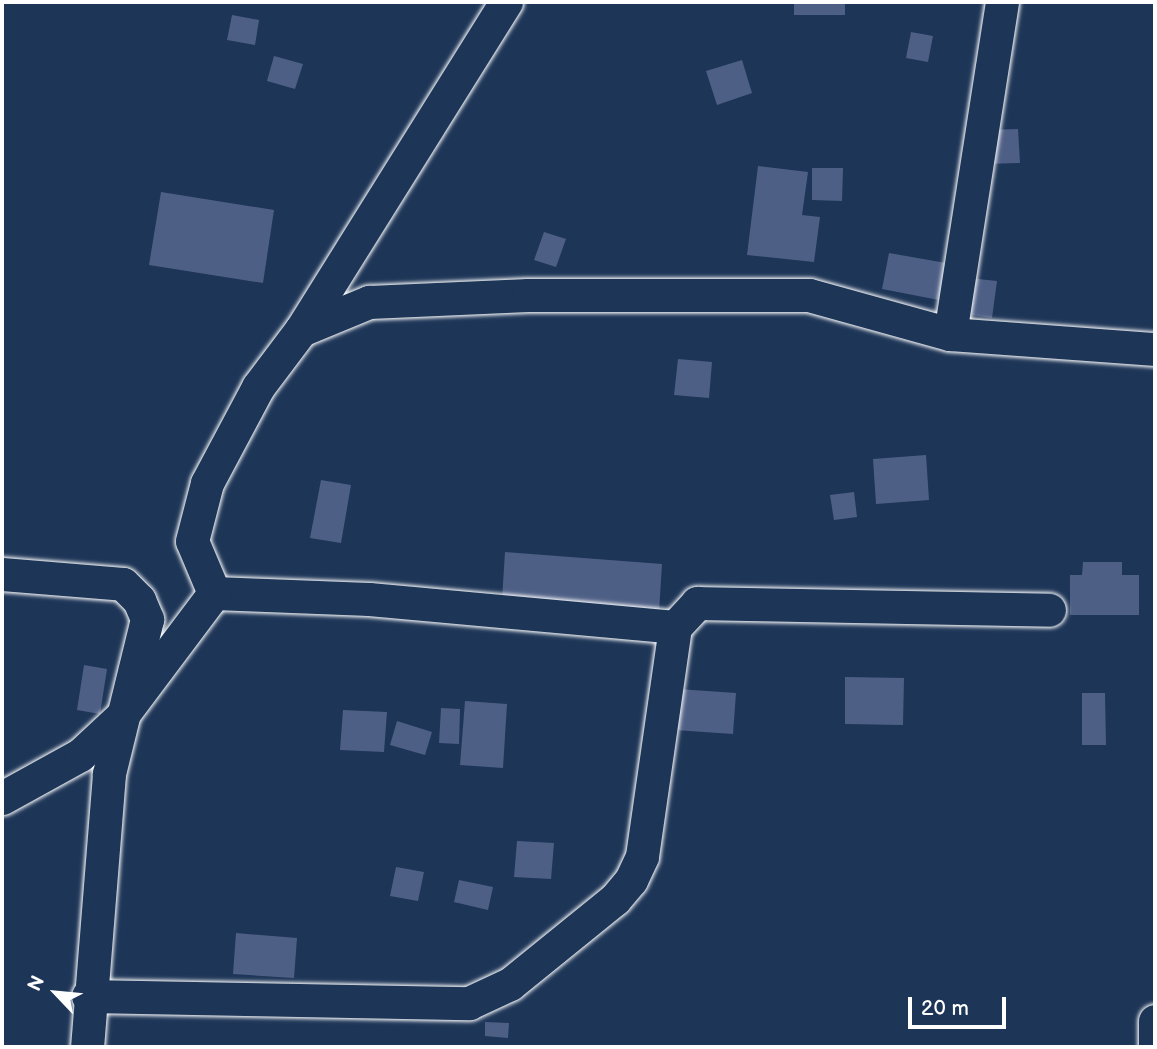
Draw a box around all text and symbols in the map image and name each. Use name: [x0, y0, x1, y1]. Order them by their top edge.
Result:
north arrow: [21, 958, 91, 1028]
text: N: [23, 972, 50, 995]
scale bar: [912, 982, 1010, 1026]
text: 20 m: [921, 996, 969, 1021]

